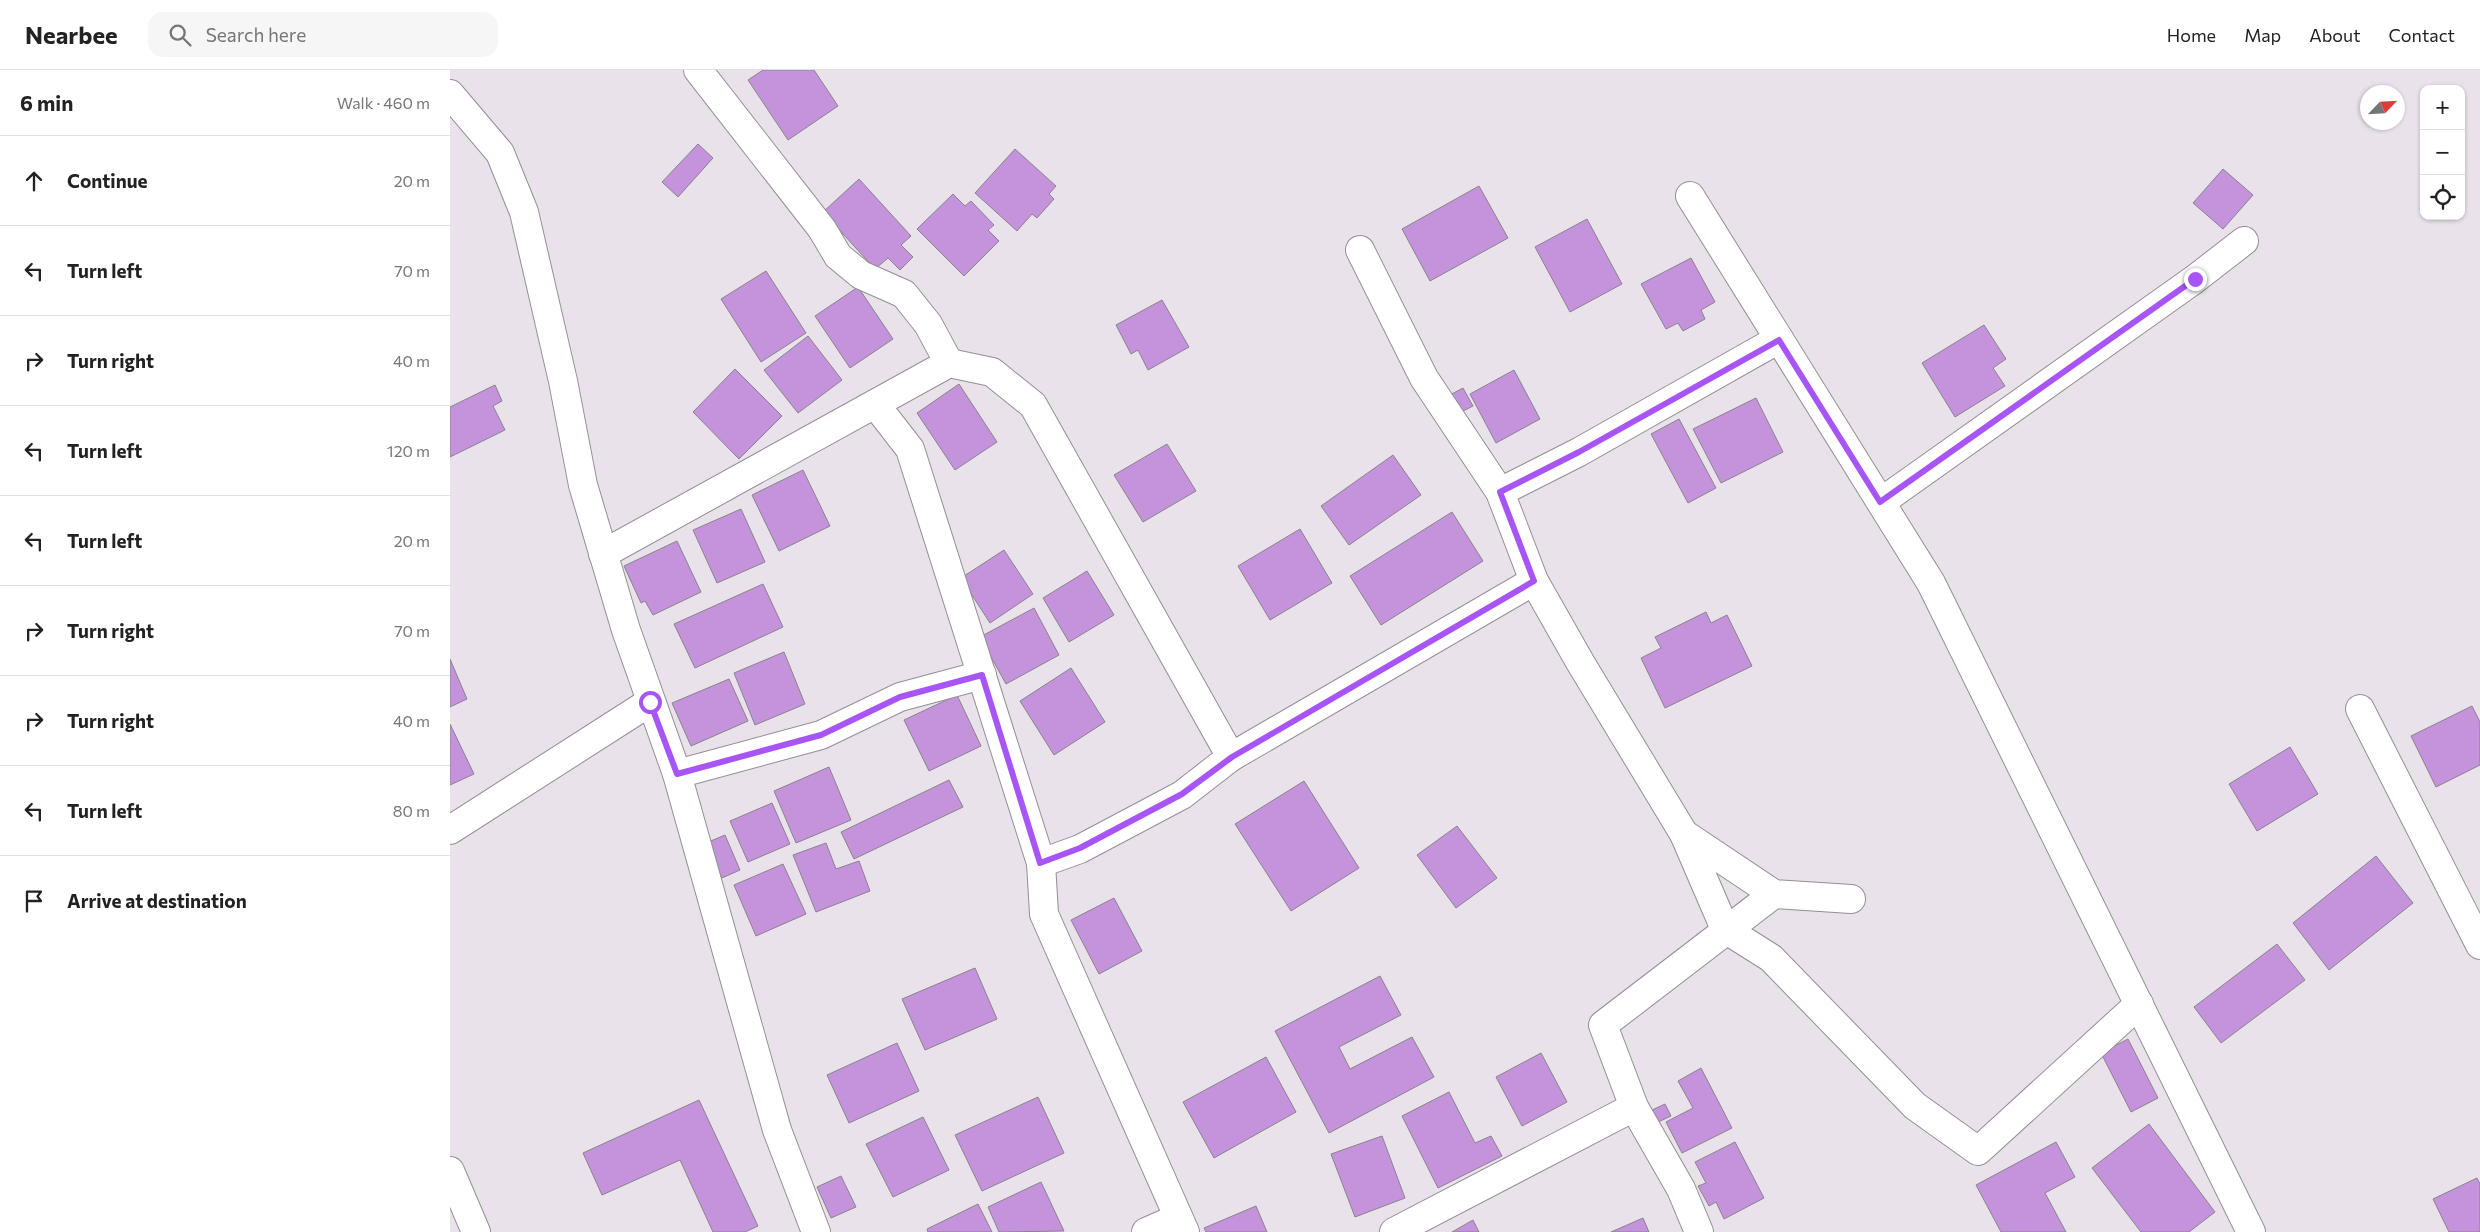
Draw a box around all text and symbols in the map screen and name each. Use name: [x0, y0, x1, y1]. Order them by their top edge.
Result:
search box: [148, 12, 498, 57]
text: Nearbee: [25, 20, 118, 49]
icon: search: [166, 21, 194, 49]
text: Search here: [206, 23, 306, 46]
text: Home: [2167, 24, 2216, 46]
text: Map: [2244, 24, 2281, 46]
text: About: [2309, 24, 2361, 46]
text: Contact: [2389, 24, 2455, 46]
north arrow: [2360, 85, 2405, 130]
map controls: [2420, 85, 2465, 220]
button: +: [2420, 85, 2465, 130]
text: 6 min: [20, 90, 73, 115]
text: Walk · 460 m: [337, 93, 430, 112]
button: −: [2420, 130, 2465, 175]
icon: ahead: [20, 167, 48, 195]
text: Continue: [67, 169, 147, 192]
text: 20 m: [394, 171, 430, 190]
button: locate: [2420, 175, 2465, 220]
icon: left: [20, 257, 48, 285]
text: Turn left: [67, 259, 142, 282]
text: 70 m: [394, 261, 430, 280]
route end: [2184, 268, 2207, 291]
icon: right: [20, 347, 48, 375]
text: Turn right: [67, 349, 154, 372]
text: 40 m: [393, 351, 430, 370]
icon: left: [20, 437, 48, 465]
text: Turn left: [67, 439, 142, 462]
text: 120 m: [387, 441, 430, 460]
icon: left: [20, 527, 48, 555]
text: Turn left: [67, 529, 142, 552]
text: 20 m: [394, 531, 430, 550]
icon: right: [20, 617, 48, 645]
text: Turn right: [67, 619, 154, 642]
text: 70 m: [394, 621, 430, 640]
route start: [639, 691, 662, 714]
icon: right: [20, 707, 48, 735]
text: Turn right: [67, 709, 154, 732]
text: 40 m: [393, 711, 430, 730]
icon: left: [20, 797, 48, 825]
text: Turn left: [67, 799, 142, 822]
text: 80 m: [393, 801, 430, 820]
icon: arrive: [20, 887, 48, 915]
text: Arrive at destination: [67, 889, 247, 912]

